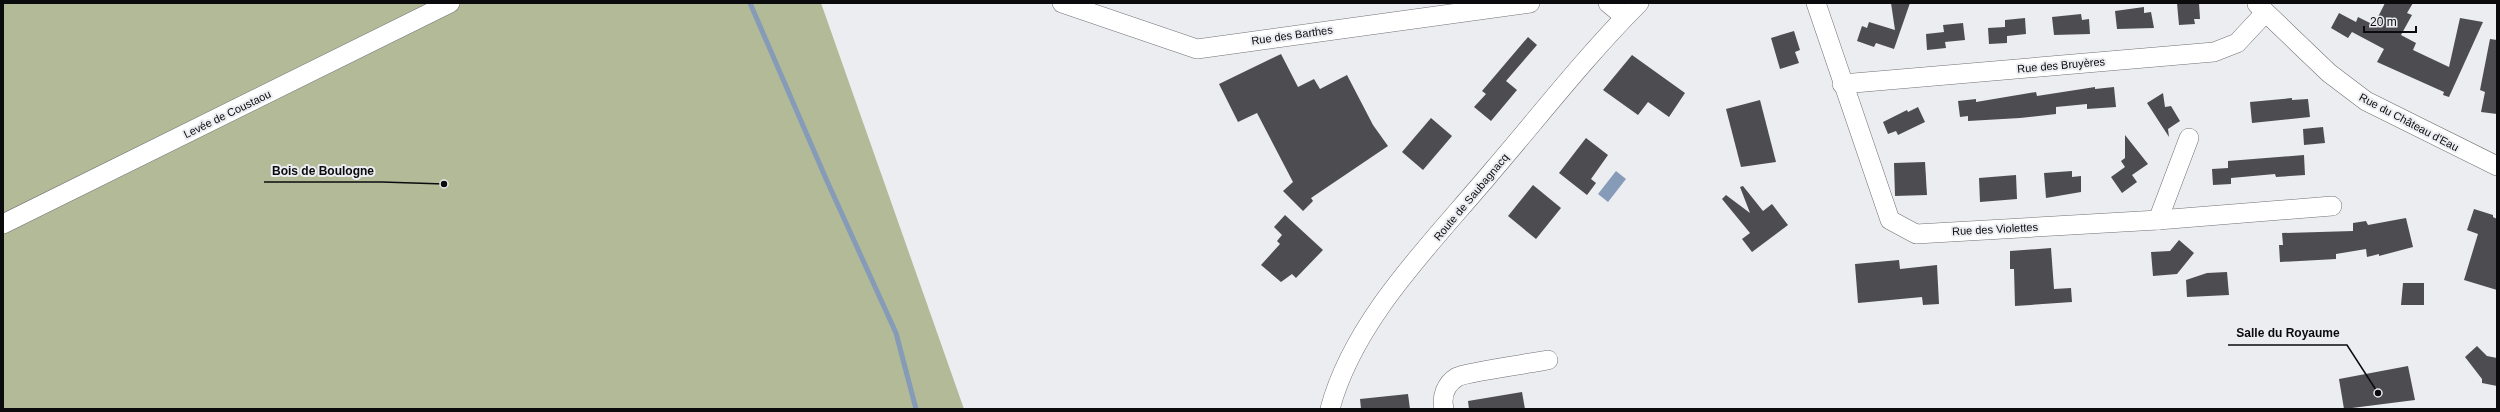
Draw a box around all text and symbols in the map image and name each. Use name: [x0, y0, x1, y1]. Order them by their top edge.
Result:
scale bar: [2364, 8, 2416, 34]
text: 20 m: [2370, 15, 2397, 29]
street label: Rue des Barthes: [1251, 23, 1334, 47]
street label: Rue des Bruyères: [2017, 55, 2106, 75]
street label: Levée de Coustaou: [181, 88, 273, 140]
street label: Rue du Château d'Eau: [2357, 91, 2461, 153]
street label: Route de Saubagnacq: [1431, 151, 1511, 243]
callout: Bois de Boulogne: [264, 158, 382, 182]
text: Bois de Boulogne: [272, 164, 374, 178]
street label: Rue des Violettes: [1952, 221, 2039, 237]
callout: Salle du Royaume: [2228, 321, 2347, 345]
text: Salle du Royaume: [2236, 326, 2340, 340]

